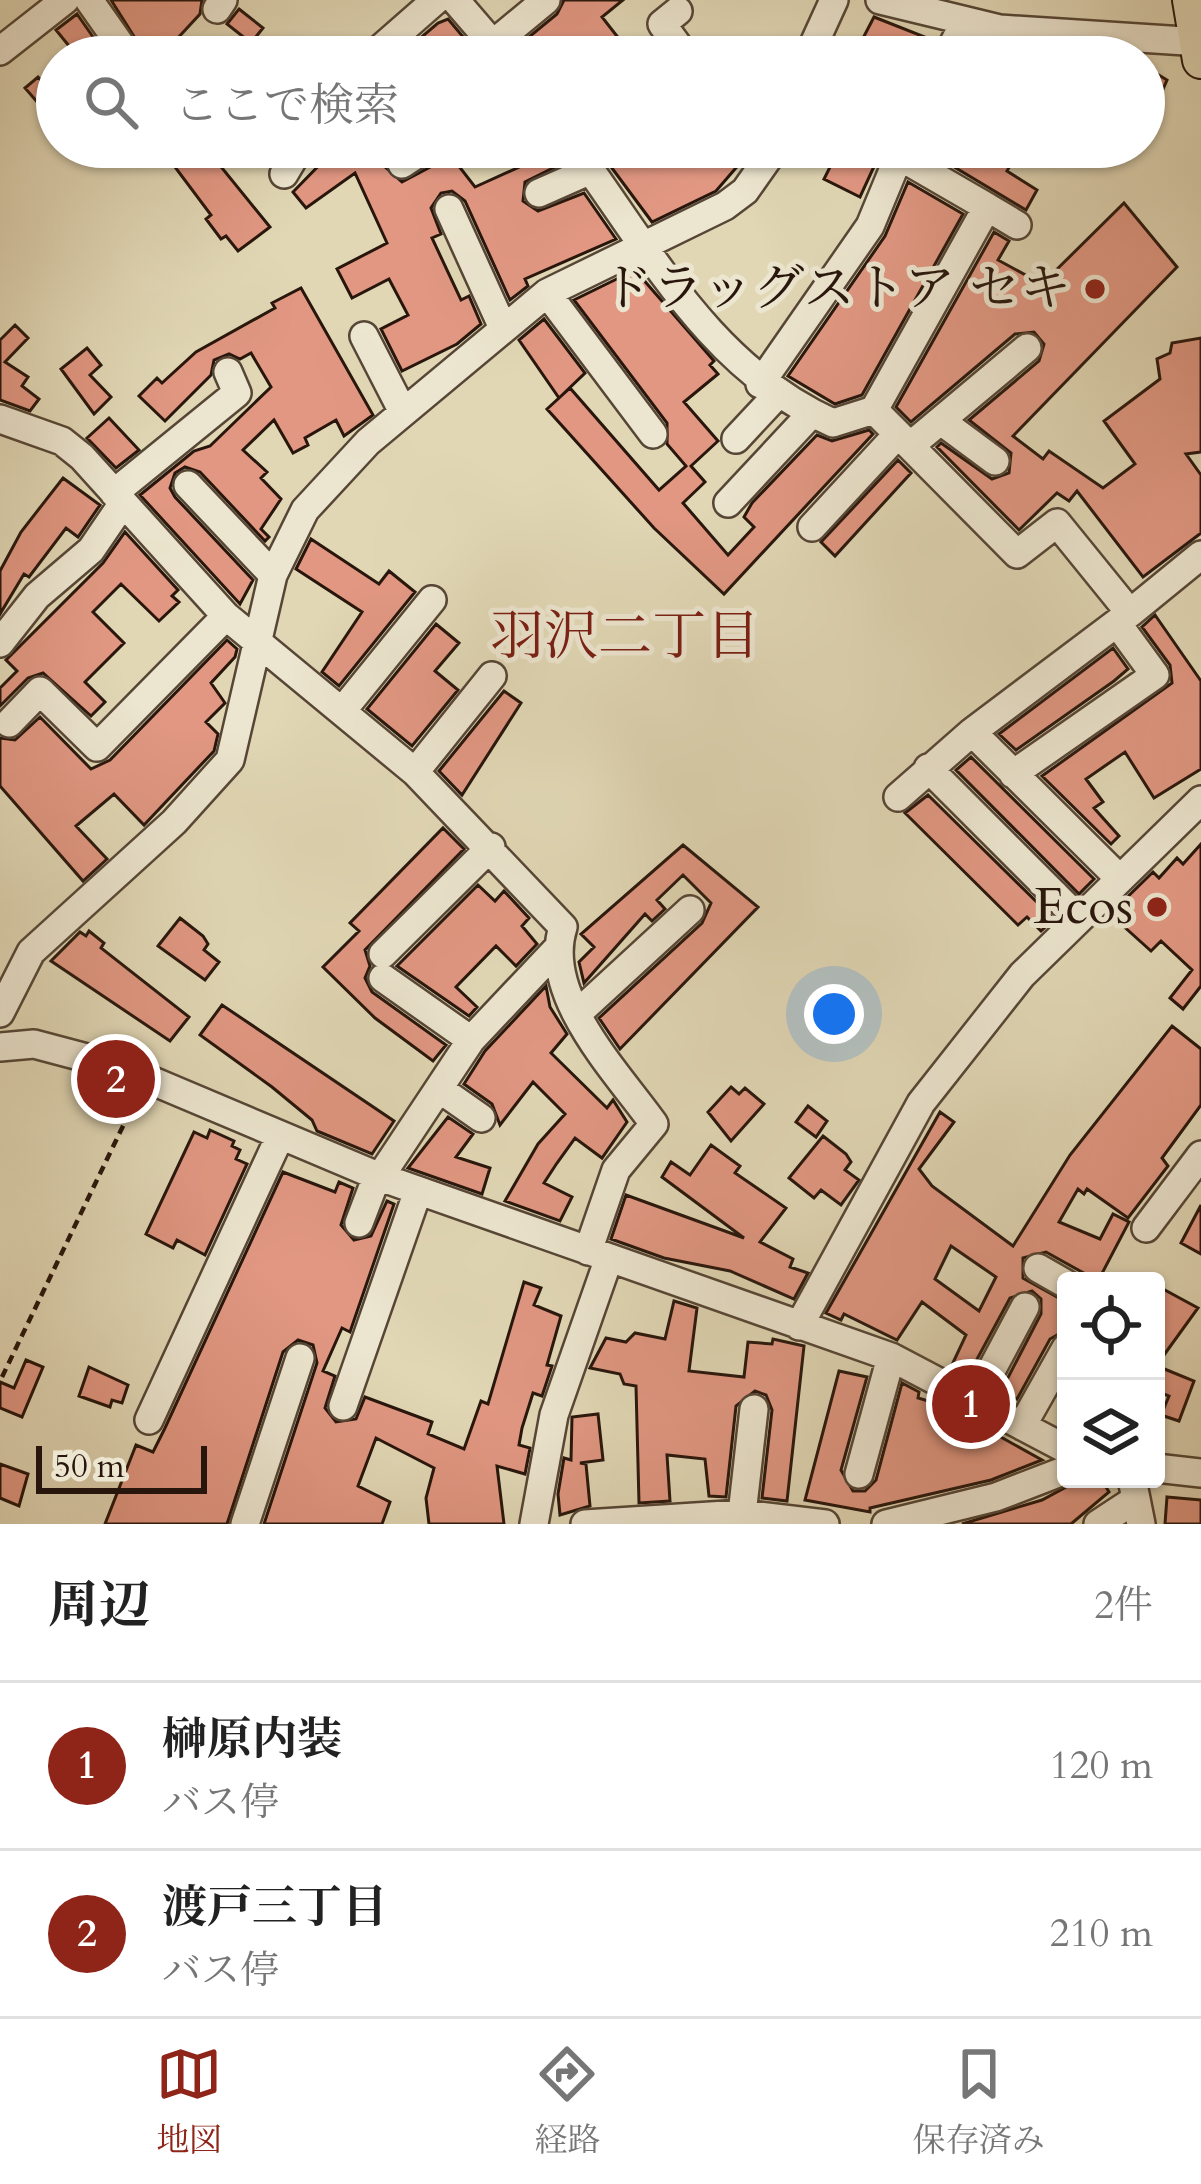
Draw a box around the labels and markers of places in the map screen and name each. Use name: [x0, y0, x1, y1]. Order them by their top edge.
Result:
place label: ドラッグストア セキ: [601, 254, 1071, 324]
marker: ドラッグストア セキ: [1082, 276, 1108, 302]
place label: Ecos: [1034, 872, 1133, 942]
marker: Ecos: [1144, 894, 1170, 920]
pin: 2: [77, 1034, 155, 1124]
pin: 1: [932, 1359, 1010, 1449]

